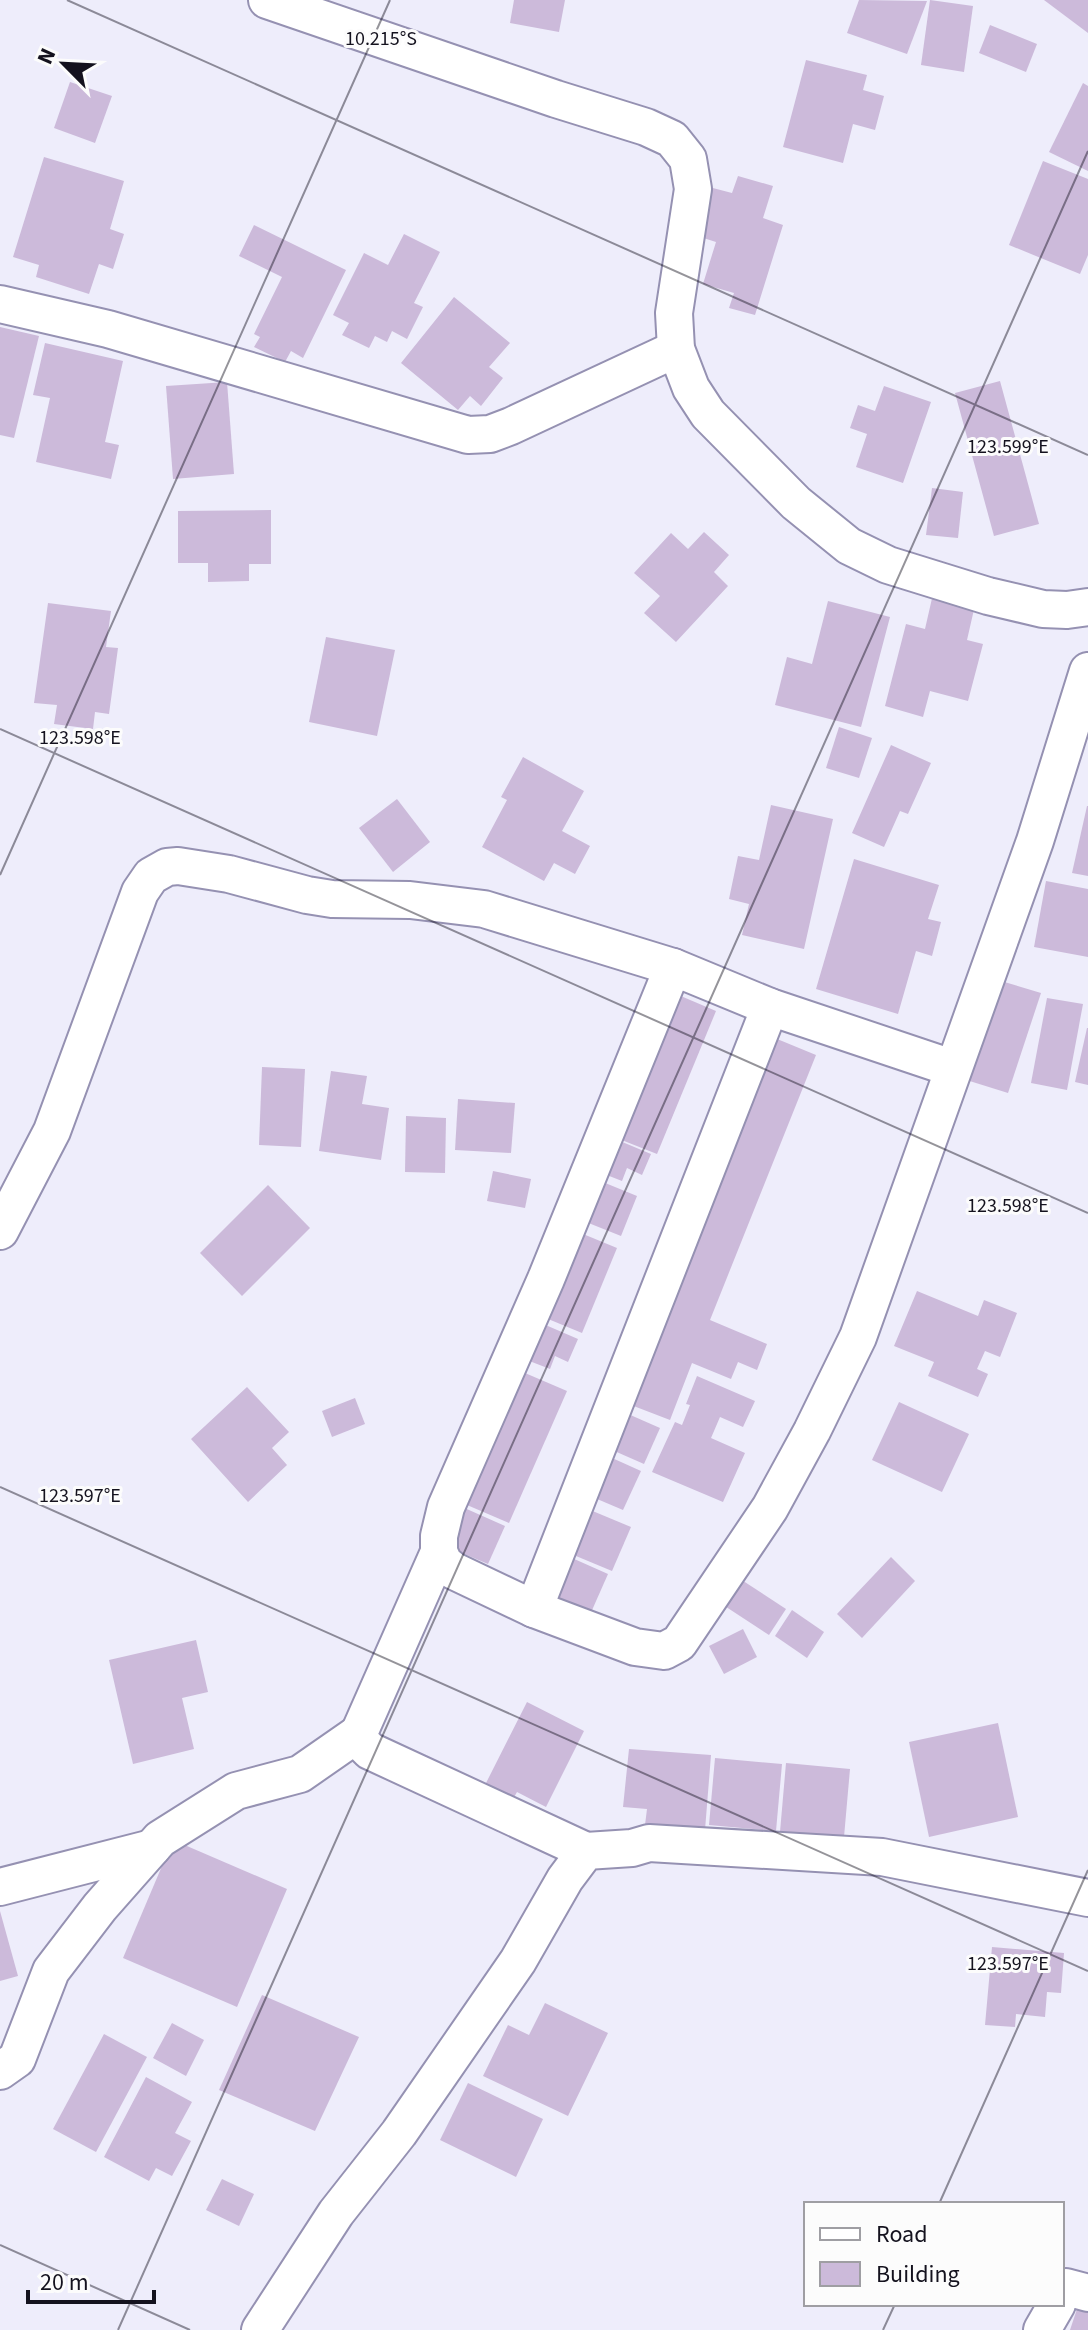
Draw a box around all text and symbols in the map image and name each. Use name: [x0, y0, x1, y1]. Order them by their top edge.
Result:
north arrow: [24, 24, 104, 104]
text: 10.215°S: [345, 25, 417, 53]
text: N: [29, 43, 64, 69]
text: 123.599°E: [967, 433, 1049, 461]
text: 123.598°E: [39, 724, 121, 752]
text: 123.598°E: [967, 1192, 1049, 1220]
text: 123.597°E: [39, 1482, 121, 1510]
text: 123.597°E: [967, 1950, 1049, 1978]
legend: [804, 2202, 1064, 2306]
text: Road: [876, 2217, 928, 2252]
scale bar: [28, 2254, 154, 2304]
text: Building: [876, 2257, 960, 2292]
text: 20 m: [40, 2265, 89, 2300]

